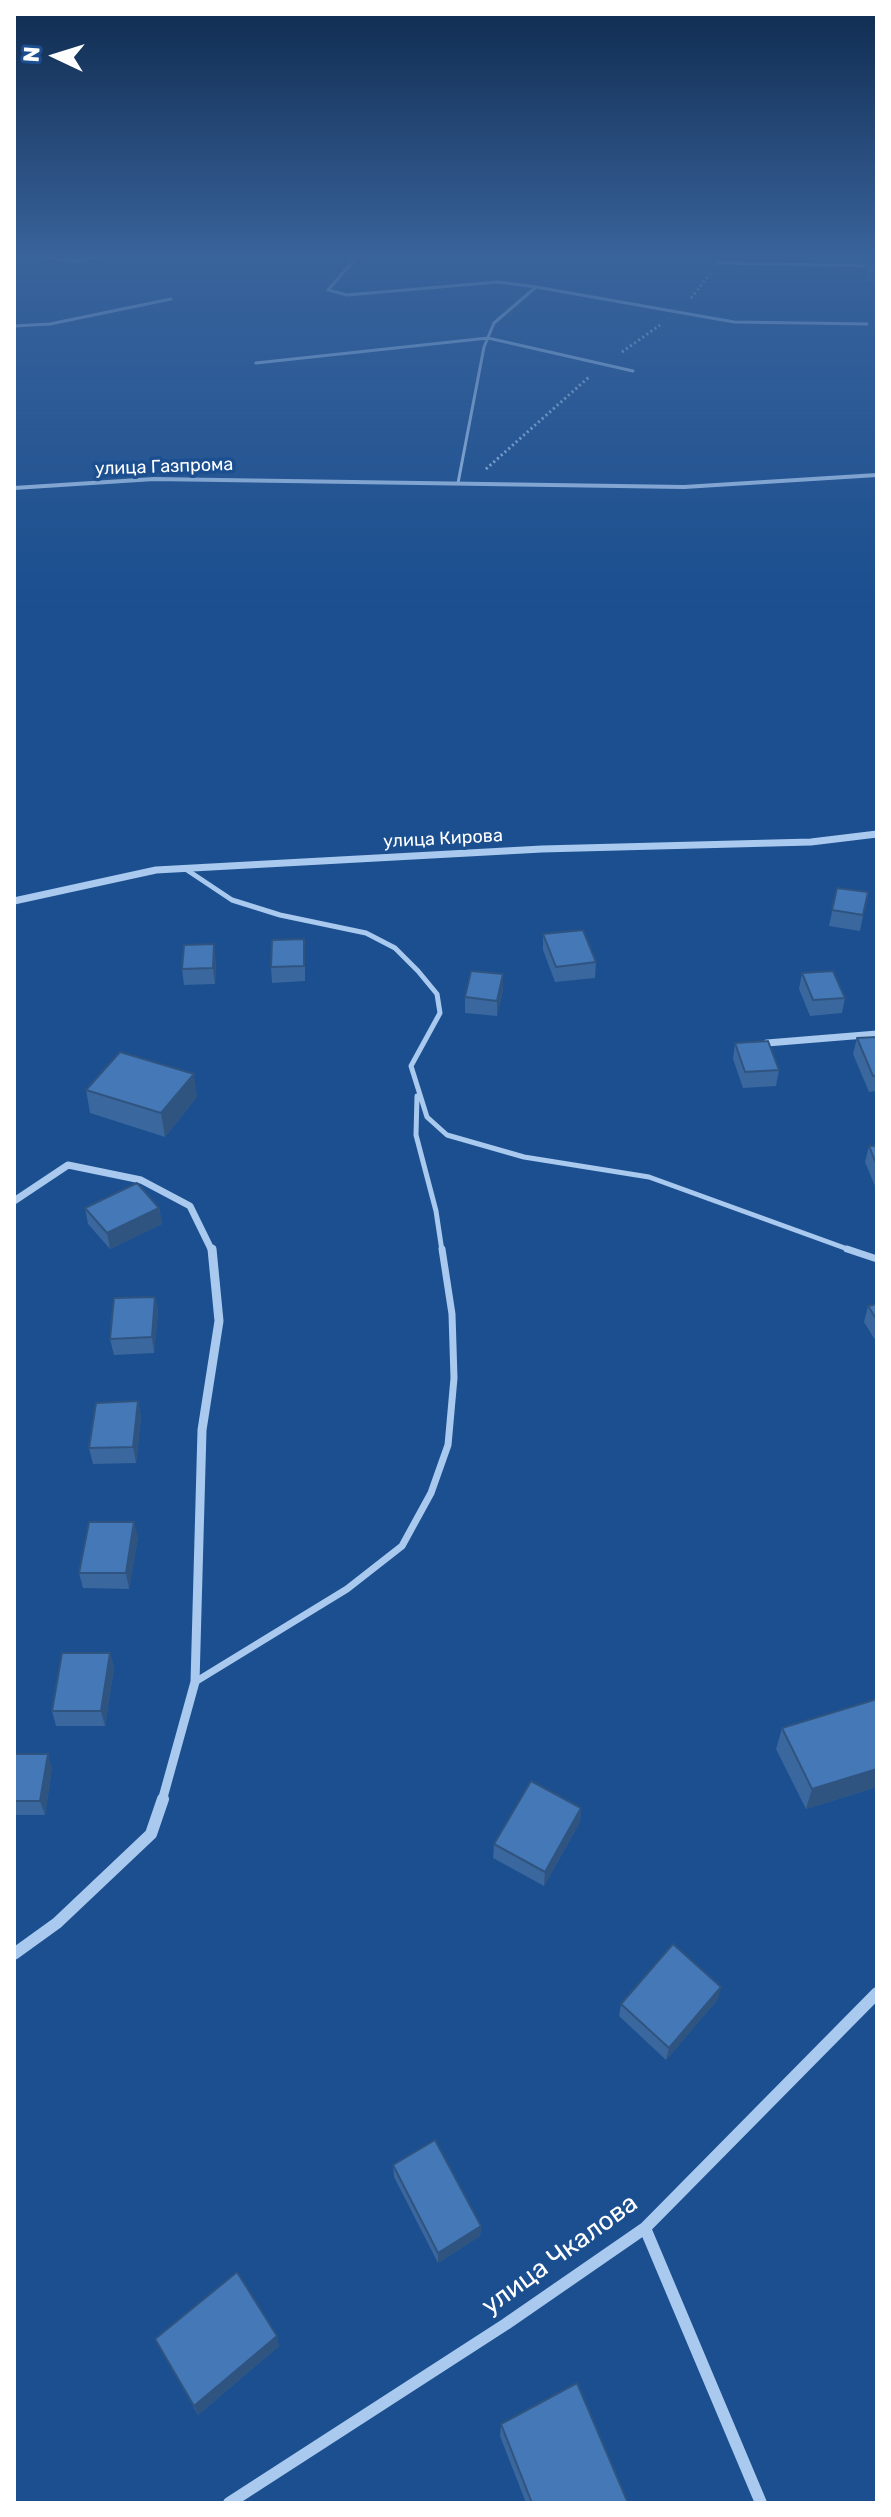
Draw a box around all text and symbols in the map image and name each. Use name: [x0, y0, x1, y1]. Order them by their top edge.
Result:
north arrow: [16, 16, 96, 96]
text: N: [18, 45, 46, 63]
street label: улица Газпрома: [94, 454, 234, 480]
street label: улица Кирова: [383, 825, 503, 853]
street label: улица Чкалова: [476, 2188, 644, 2322]

